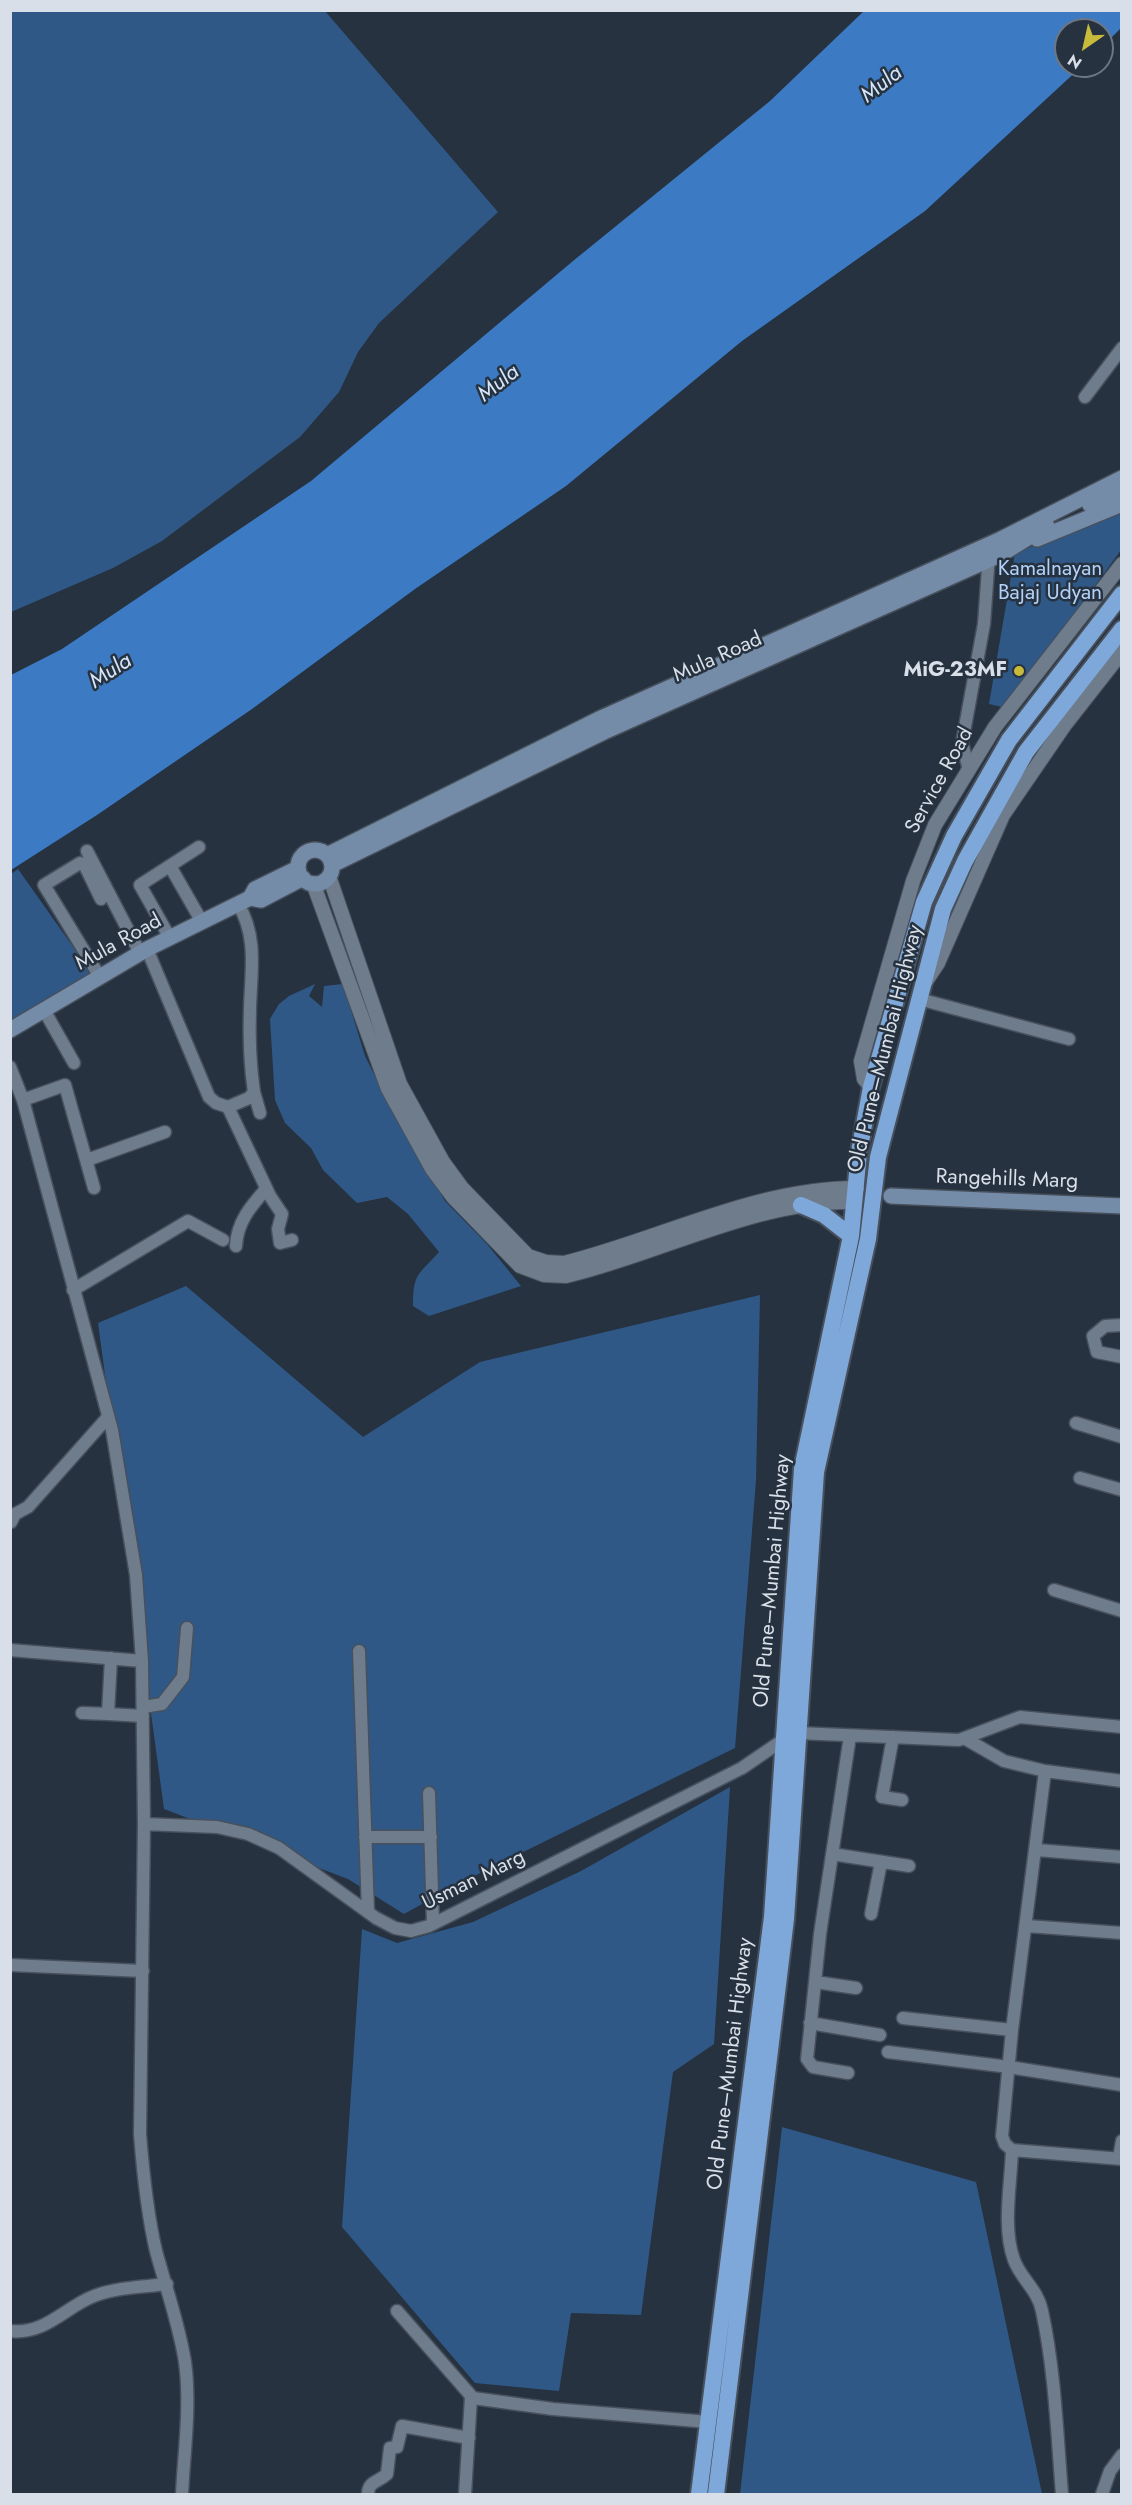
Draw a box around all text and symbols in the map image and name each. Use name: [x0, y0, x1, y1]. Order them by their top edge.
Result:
north arrow: [1054, 18, 1114, 78]
text: N: [1063, 49, 1086, 75]
water label: Mula: [856, 61, 908, 109]
water label: Mula: [473, 360, 525, 408]
park label: Kamalnayan Bajaj Udyan: [998, 557, 1102, 607]
street label: Mula Road: [670, 627, 766, 689]
water label: Mula: [85, 649, 137, 695]
place label: MiG-23MF: [904, 658, 1007, 684]
marker: MiG-23MF: [1012, 664, 1026, 678]
street label: Service Road: [901, 724, 979, 838]
street label: Mula Road: [72, 909, 166, 977]
street label: Old Pune–Mumbai Highway: [843, 923, 929, 1175]
street label: Rangehills Marg: [935, 1165, 1079, 1195]
street label: Old Pune–Mumbai Highway: [749, 1453, 797, 1709]
street label: Usman Marg: [418, 1845, 530, 1917]
street label: Old Pune–Mumbai Highway: [703, 1936, 759, 2192]

